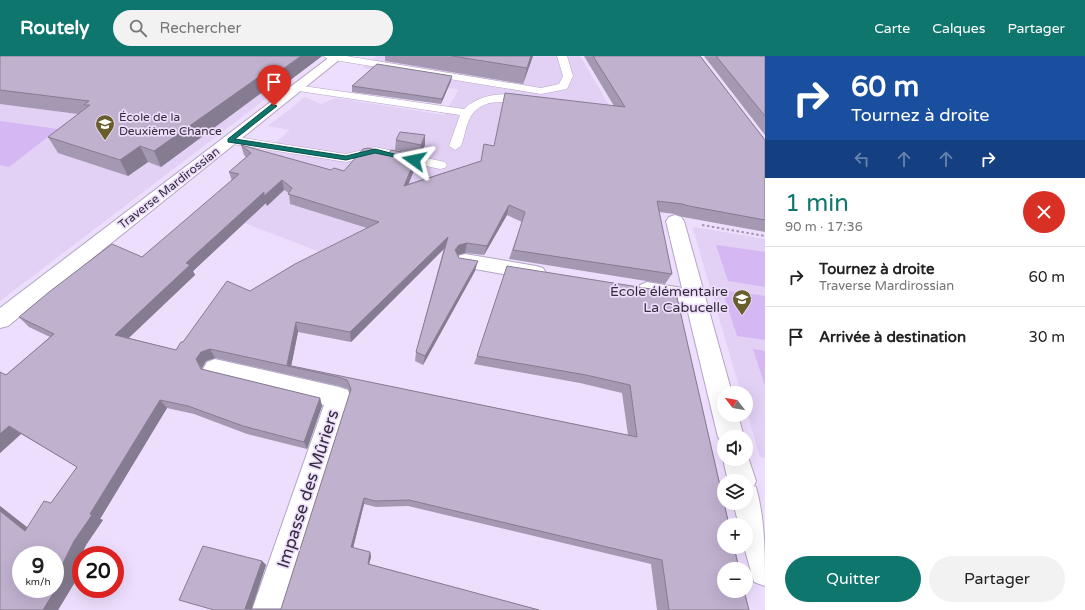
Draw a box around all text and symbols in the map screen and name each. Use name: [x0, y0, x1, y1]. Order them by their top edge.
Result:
search box: [113, 10, 393, 46]
text: Routely: [20, 17, 89, 39]
icon: search: [127, 17, 149, 39]
text: Rechercher: [159, 19, 241, 37]
text: Carte: [874, 20, 910, 37]
text: Calques: [932, 20, 985, 37]
text: Partager: [1007, 20, 1065, 37]
pin: [257, 65, 291, 106]
text: 60 m: [851, 70, 919, 104]
icon: arrive: [263, 71, 285, 93]
icon: right: [785, 72, 837, 124]
text: Tournez à droite: [851, 104, 990, 126]
place label: École de la Deuxième Chance: [119, 110, 222, 138]
school or university icon: École de la Deuxième Chance: [94, 113, 116, 141]
position arrow: [393, 139, 435, 181]
street label: Traverse Mardirossian: [116, 144, 222, 232]
icon: left: [851, 148, 873, 170]
icon: ahead: [893, 148, 915, 170]
icon: ahead: [935, 148, 957, 170]
icon: right: [977, 148, 999, 170]
text: 1 min: [785, 189, 849, 218]
button: close: [1023, 191, 1065, 233]
text: 90 m · 17:36: [785, 219, 863, 235]
text: Tournez à droite: [819, 260, 934, 278]
icon: right: [785, 266, 807, 288]
text: 60 m: [1028, 268, 1065, 286]
text: Traverse Mardirossian: [819, 278, 954, 294]
place label: École élémentaire La Cabucelle: [610, 283, 728, 316]
school or university icon: École élémentaire La Cabucelle: [731, 288, 753, 316]
icon: arrive: [785, 326, 807, 348]
text: Arrivée à destination: [819, 328, 966, 346]
text: 30 m: [1028, 328, 1065, 346]
north arrow: [717, 386, 753, 422]
map controls: [717, 386, 753, 598]
street label: Impasse des Mûriers: [272, 407, 344, 571]
button: sound: [717, 430, 753, 466]
button: layers: [717, 474, 753, 510]
button: +: [717, 518, 753, 554]
speed limit sign: 20: [72, 546, 124, 598]
text: 9: [32, 555, 44, 579]
button: Quitter: [785, 556, 921, 602]
button: Partager: [929, 556, 1065, 602]
button: −: [717, 562, 753, 598]
text: km/h: [25, 576, 51, 588]

